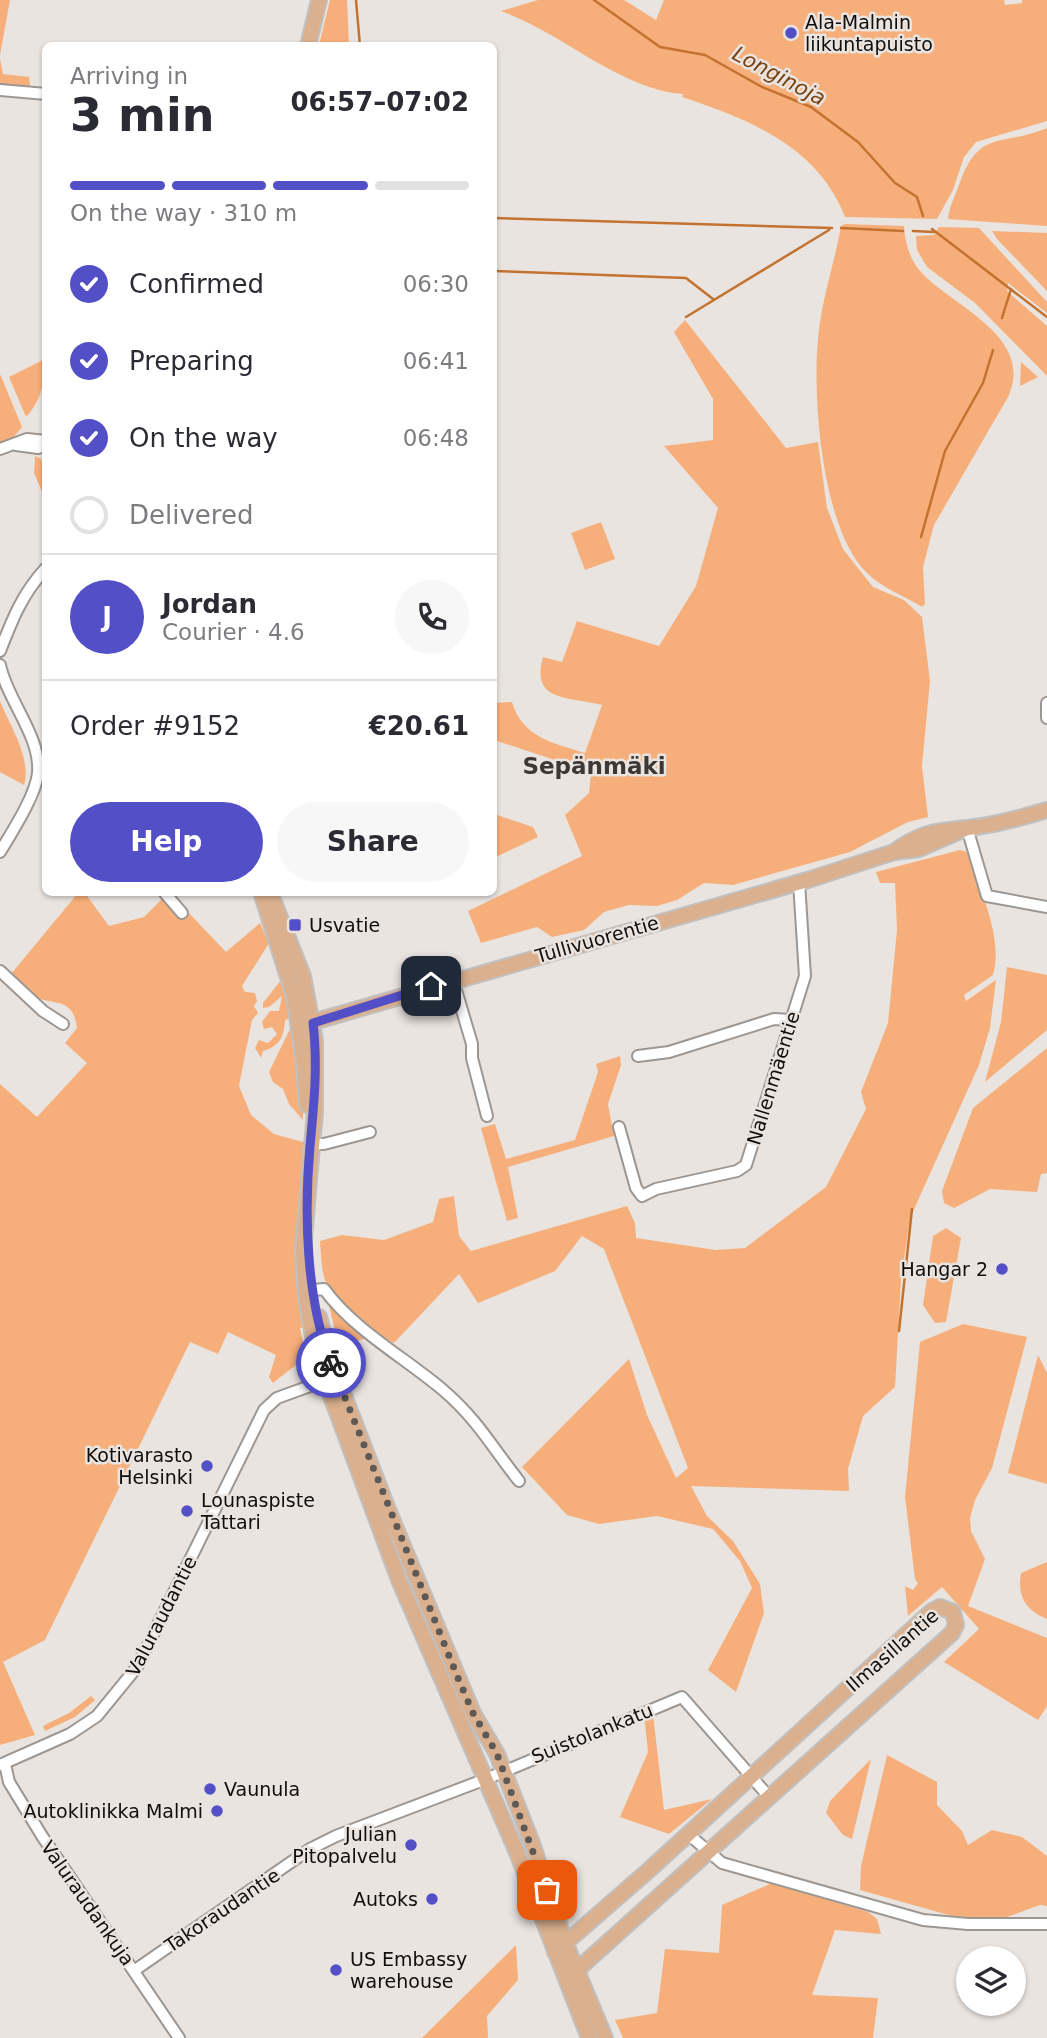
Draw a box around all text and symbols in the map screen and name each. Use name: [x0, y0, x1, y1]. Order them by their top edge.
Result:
place label: Ala-Malmin liikuntapuisto: [805, 11, 933, 55]
marker: Ala-Malmin liikuntapuisto: [783, 25, 799, 41]
water label: Longinoja: [728, 41, 830, 111]
text: Arriving in: [70, 63, 188, 89]
text: 06:57–07:02: [290, 87, 469, 117]
text: 3 min: [70, 88, 214, 142]
text: On the way · 310 m: [70, 200, 297, 226]
icon: check: [70, 265, 108, 303]
text: Confirmed: [129, 269, 264, 299]
text: 06:30: [403, 271, 469, 297]
icon: check: [70, 342, 108, 380]
text: Preparing: [129, 346, 254, 376]
text: 06:41: [403, 348, 469, 374]
icon: check: [70, 419, 108, 457]
text: On the way: [129, 423, 278, 453]
text: 06:48: [403, 425, 469, 451]
text: Delivered: [129, 500, 253, 530]
button: phone: [395, 580, 469, 654]
text: Jordan: [162, 589, 257, 619]
text: J: [102, 602, 112, 632]
text: Courier · 4.6: [162, 619, 305, 645]
text: Order #9152: [70, 711, 240, 741]
text: €20.61: [369, 711, 469, 741]
district label: Sepänmäki: [522, 753, 666, 779]
button: Help: [70, 802, 263, 882]
button: Share: [277, 802, 469, 882]
street label: Tullivuorentie: [532, 911, 661, 967]
place label: Usvatie: [309, 914, 380, 936]
marker: Usvatie: [287, 917, 303, 933]
pin: [401, 956, 461, 1016]
icon: home: [412, 967, 450, 1005]
street label: Nallenmäentie: [742, 1009, 804, 1147]
place label: Hangar 2: [900, 1258, 988, 1280]
marker: Hangar 2: [994, 1261, 1010, 1277]
courier: [296, 1328, 366, 1398]
icon: bike: [312, 1344, 350, 1382]
place label: Kotivarasto Helsinki: [86, 1444, 193, 1488]
marker: Kotivarasto Helsinki: [199, 1458, 215, 1474]
place label: Lounaspiste Tattari: [200, 1489, 315, 1533]
marker: Lounaspiste Tattari: [179, 1503, 195, 1519]
street label: Valuraudantie: [121, 1552, 201, 1680]
street label: Ilmasillantie: [841, 1604, 943, 1696]
street label: Suistolankatu: [528, 1699, 656, 1767]
place label: Vaunula: [224, 1778, 300, 1800]
marker: Vaunula: [202, 1781, 218, 1797]
place label: Autoklinikka Malmi: [24, 1800, 203, 1822]
marker: Autoklinikka Malmi: [209, 1803, 225, 1819]
place label: Julian Pitopalvelu: [292, 1823, 397, 1867]
street label: Valuraudankuja: [37, 1836, 139, 1970]
marker: Julian Pitopalvelu: [403, 1837, 419, 1853]
pin: [517, 1860, 577, 1920]
street label: Takoraudantie: [160, 1863, 284, 1957]
icon: bag: [528, 1871, 566, 1909]
place label: Autoks: [353, 1888, 418, 1910]
marker: Autoks: [424, 1891, 440, 1907]
map controls: [956, 1946, 1026, 2016]
button: layers: [956, 1946, 1026, 2016]
place label: US Embassy warehouse: [350, 1948, 467, 1992]
marker: US Embassy warehouse: [328, 1962, 344, 1978]

